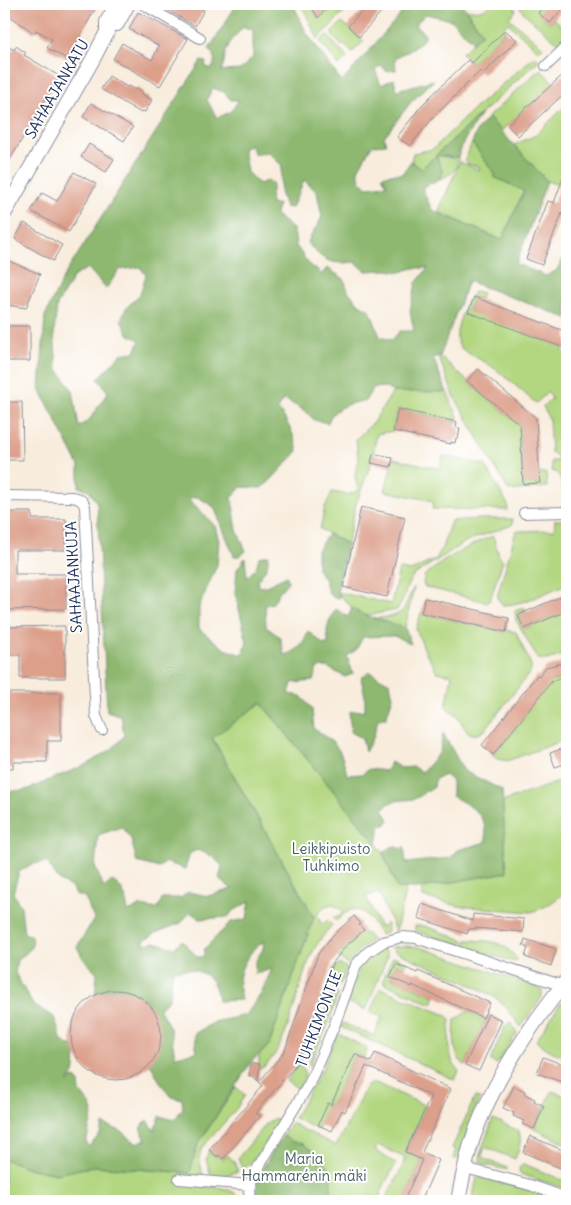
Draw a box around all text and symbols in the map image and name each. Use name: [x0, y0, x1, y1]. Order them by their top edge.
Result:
street label: SAHAAJANKATU: [20, 36, 93, 142]
street label: SAHAAJANKUJA: [61, 520, 86, 633]
park label: Leikkipuisto Tuhkimo: [292, 839, 370, 875]
street label: TUHKIMONTIE: [291, 968, 346, 1070]
park label: Maria Hammarénin mäki: [242, 1149, 367, 1185]

